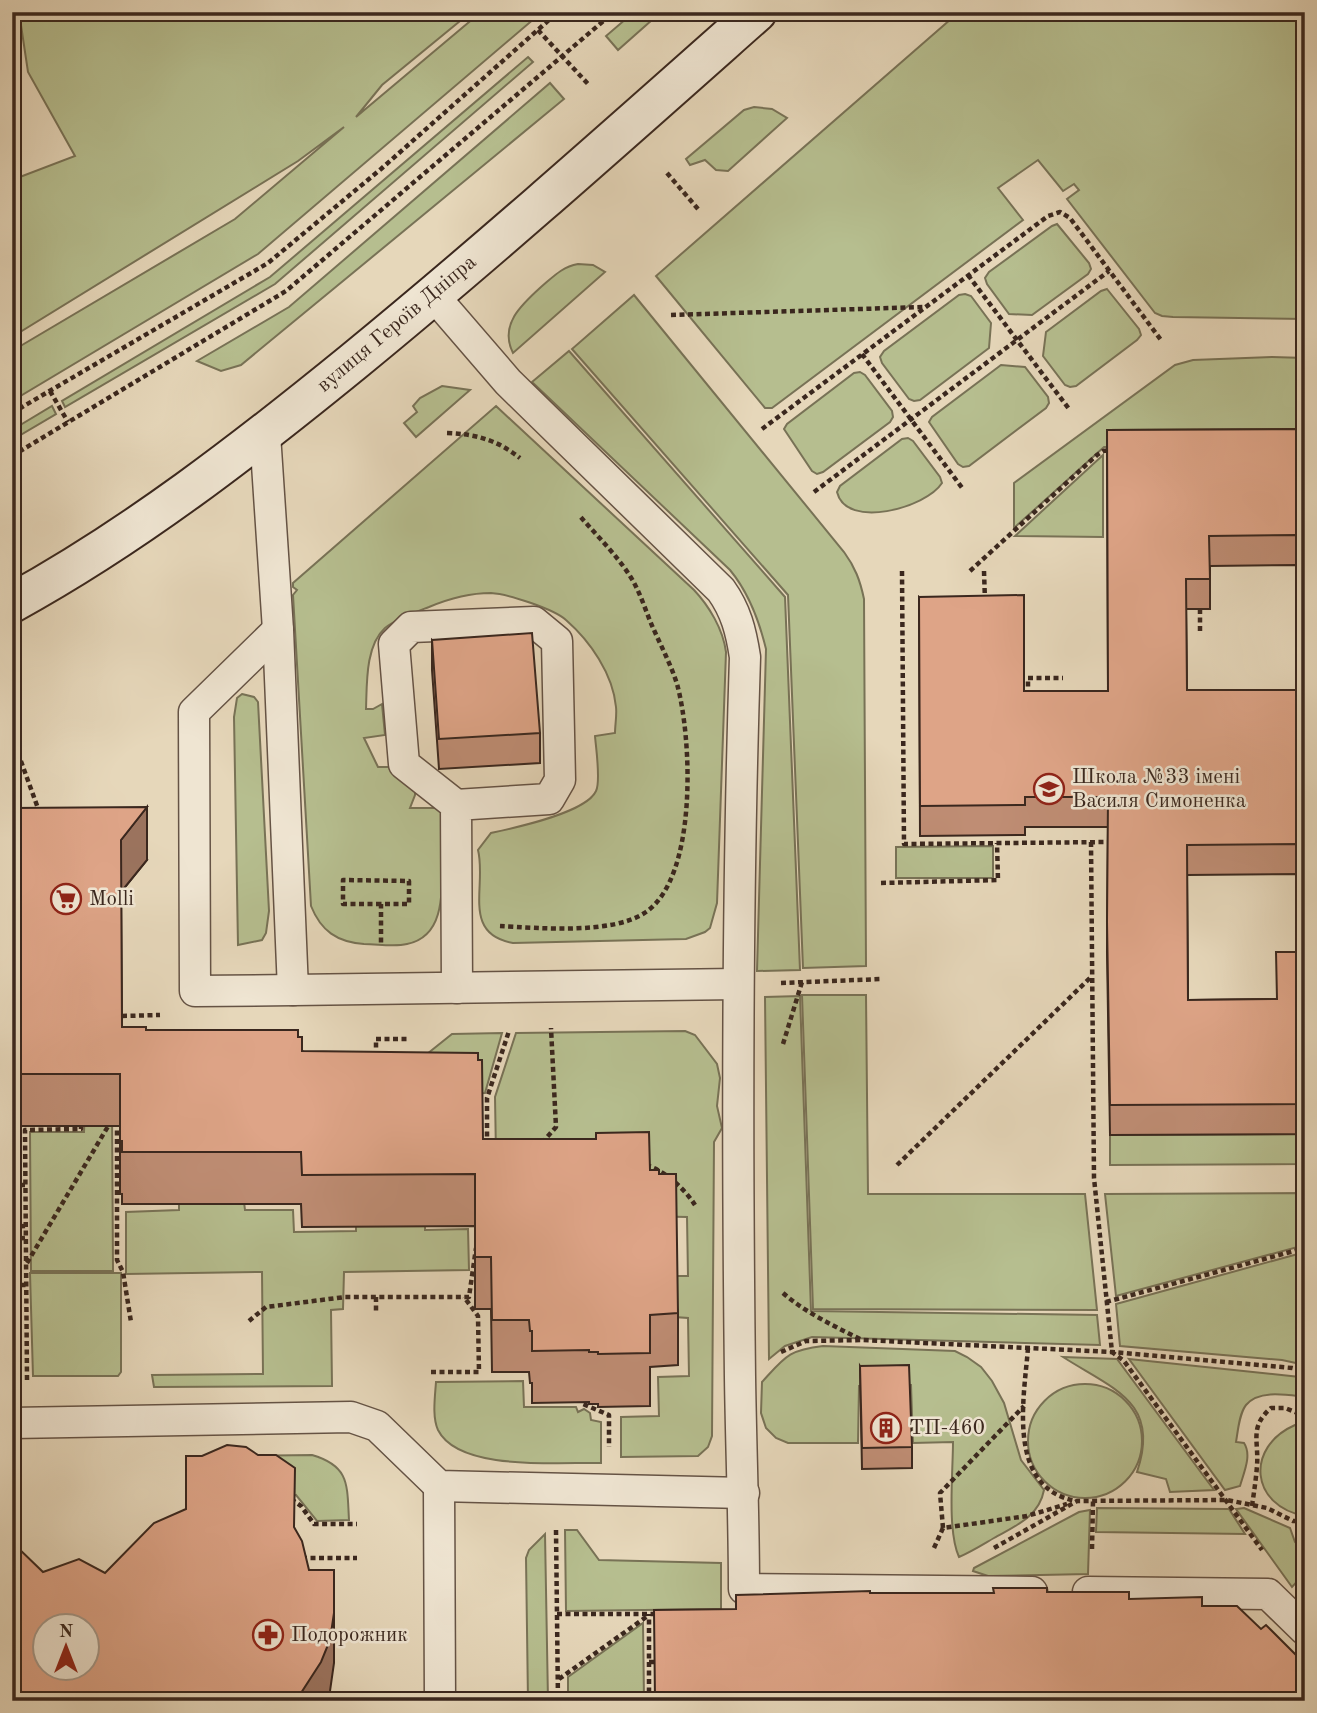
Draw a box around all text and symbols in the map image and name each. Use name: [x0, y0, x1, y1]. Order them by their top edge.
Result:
street label: вулиця Героїв Дніпра: [313, 251, 481, 397]
place label: Школа №33 імені Василя Симоненка: [1072, 767, 1246, 812]
school or university icon: Школа №33 імені Василя Симоненка: [1032, 772, 1066, 806]
supermarket icon: Molli: [49, 882, 83, 916]
place label: Molli: [89, 889, 134, 910]
building icon: ТП-460: [869, 1411, 903, 1445]
place label: ТП-460: [909, 1418, 985, 1439]
north arrow: [32, 1612, 102, 1682]
pharmacy icon: Подорожник: [251, 1618, 285, 1652]
text: N: [59, 1623, 74, 1642]
place label: Подорожник: [291, 1625, 408, 1646]

